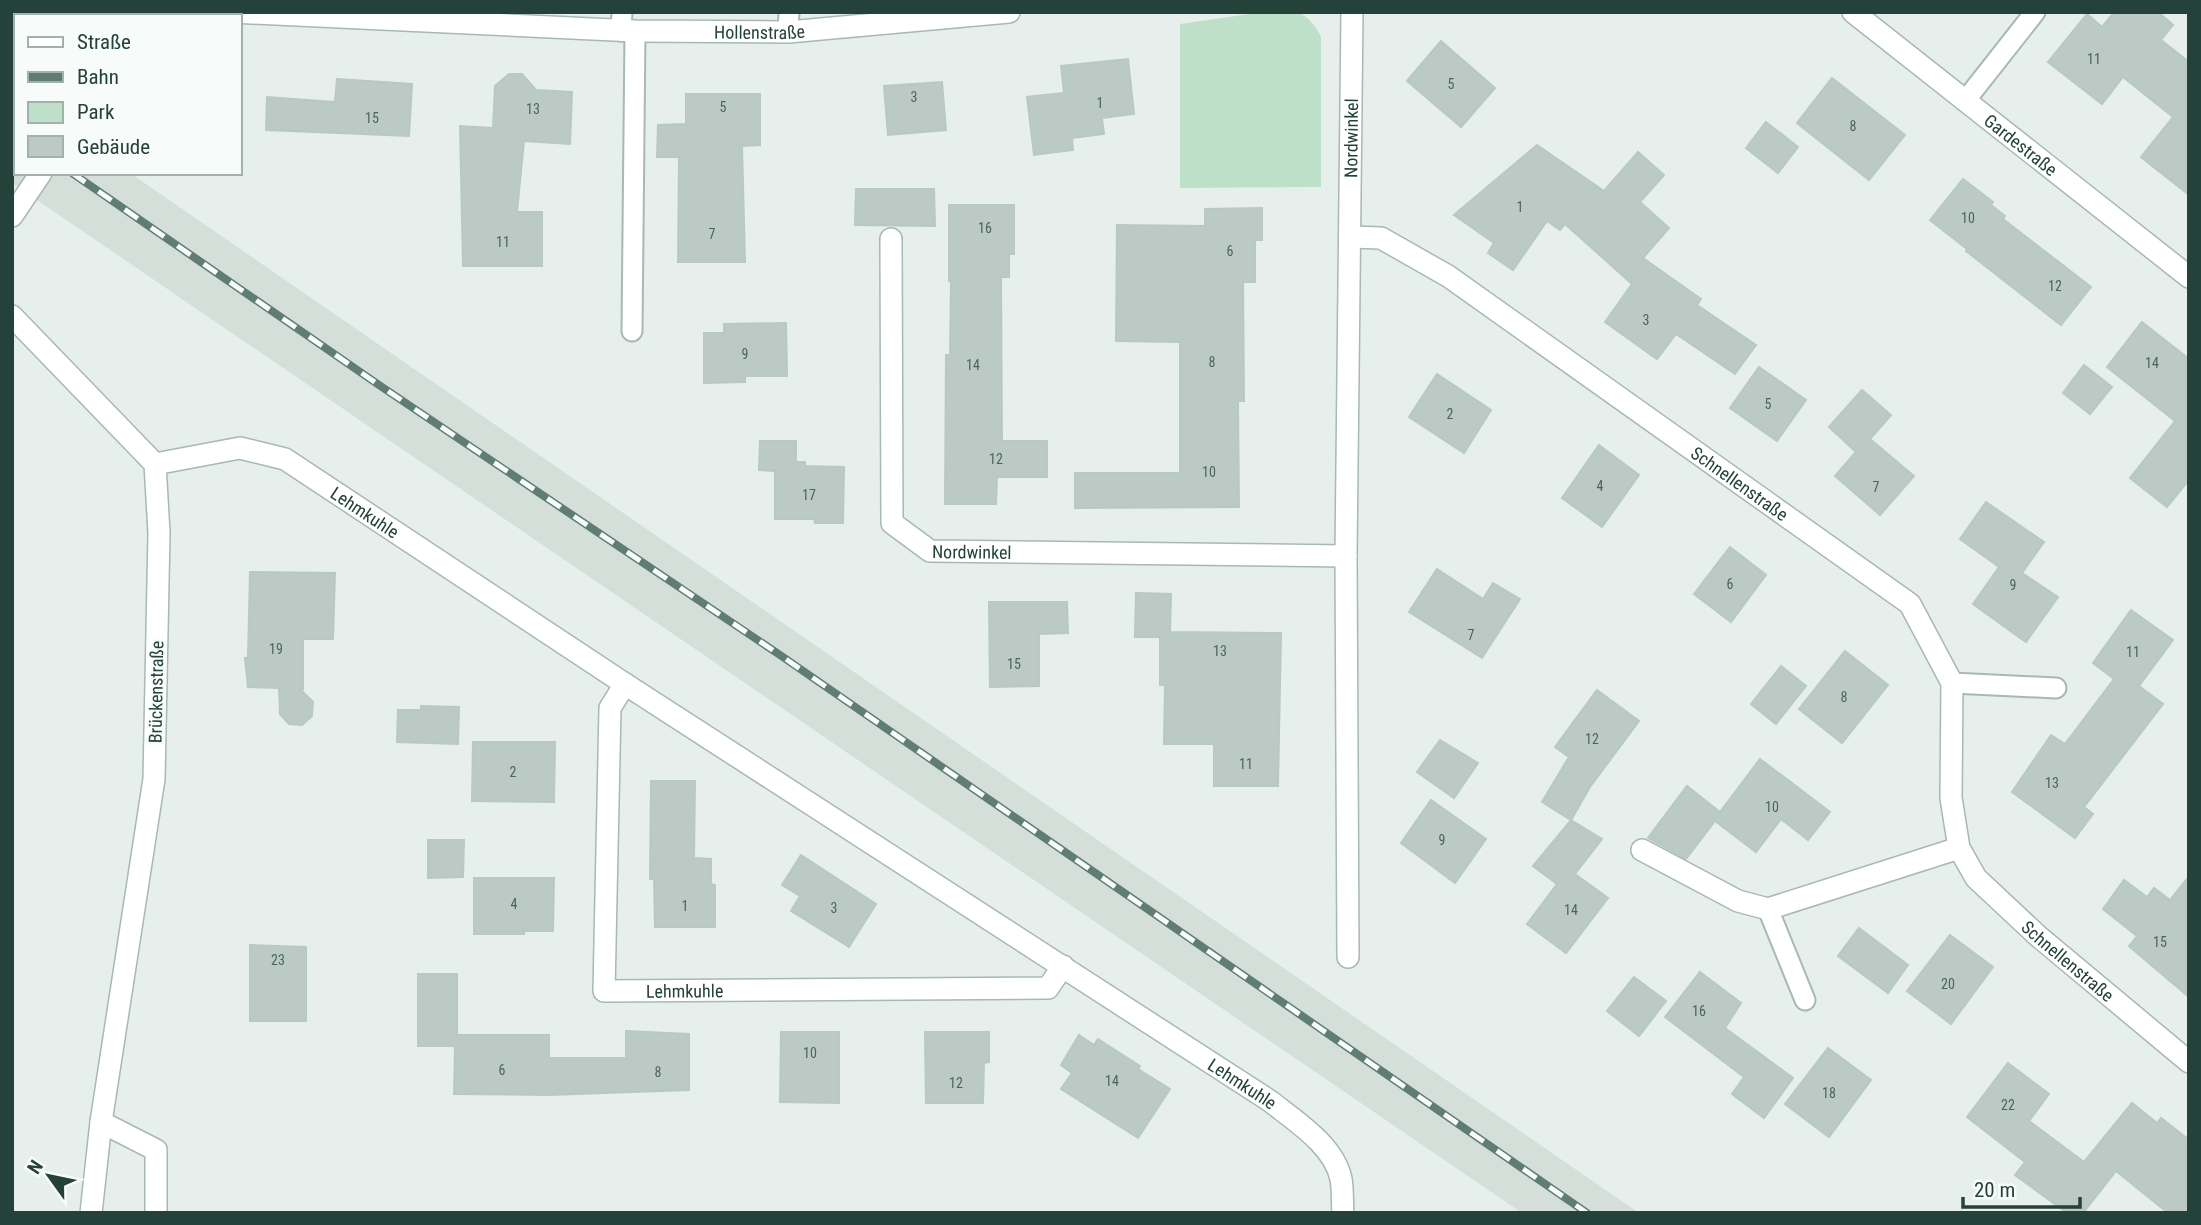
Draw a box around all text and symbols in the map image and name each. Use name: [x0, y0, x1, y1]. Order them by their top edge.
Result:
legend: [14, 14, 242, 175]
street label: Hollenstraße: [714, 20, 806, 43]
text: Straße: [77, 30, 131, 54]
house number: 11: [2087, 51, 2101, 67]
text: Bahn: [77, 65, 119, 89]
house number: 5: [1448, 76, 1455, 92]
house number: 3: [911, 89, 917, 105]
house number: 1: [1097, 95, 1103, 111]
street label: Nordwinkel: [1340, 98, 1362, 178]
house number: 5: [720, 99, 727, 115]
text: Park: [77, 100, 115, 124]
house number: 13: [526, 101, 540, 117]
street label: Gardestraße: [1980, 109, 2062, 180]
house number: 15: [365, 110, 379, 126]
house number: 8: [1850, 118, 1857, 134]
text: Gebäude: [77, 135, 150, 159]
house number: 1: [1517, 199, 1523, 215]
house number: 10: [1961, 210, 1975, 226]
house number: 16: [978, 220, 992, 236]
house number: 7: [709, 226, 716, 242]
house number: 11: [496, 234, 510, 250]
house number: 6: [1227, 243, 1234, 259]
house number: 12: [2048, 278, 2062, 294]
house number: 3: [1643, 312, 1649, 328]
house number: 9: [742, 346, 748, 362]
house number: 8: [1209, 354, 1216, 370]
house number: 14: [2145, 355, 2159, 371]
house number: 14: [966, 357, 980, 373]
house number: 5: [1765, 396, 1772, 412]
house number: 2: [1447, 406, 1454, 422]
street label: Schnellenstraße: [1687, 442, 1792, 525]
house number: 12: [989, 451, 1003, 467]
house number: 10: [1202, 464, 1216, 480]
house number: 4: [1597, 478, 1604, 494]
house number: 7: [1873, 479, 1880, 495]
street label: Lehmkuhle: [327, 482, 403, 542]
house number: 17: [802, 487, 816, 503]
street label: Nordwinkel: [932, 541, 1012, 562]
house number: 6: [1727, 576, 1734, 592]
house number: 9: [2010, 577, 2016, 593]
house number: 7: [1468, 627, 1475, 643]
street label: Brückenstraße: [145, 641, 167, 743]
house number: 19: [269, 641, 283, 657]
house number: 13: [1213, 643, 1227, 659]
house number: 11: [2126, 644, 2140, 660]
house number: 15: [1007, 656, 1021, 672]
house number: 8: [1841, 689, 1848, 705]
house number: 12: [1585, 731, 1599, 747]
house number: 11: [1239, 756, 1253, 772]
house number: 2: [510, 764, 517, 780]
house number: 13: [2045, 775, 2059, 791]
house number: 10: [1765, 799, 1779, 815]
house number: 9: [1439, 832, 1445, 848]
house number: 4: [511, 896, 518, 912]
house number: 1: [682, 898, 688, 914]
house number: 3: [831, 900, 837, 916]
house number: 14: [1564, 902, 1578, 918]
street label: Schnellenstraße: [2018, 916, 2118, 1006]
house number: 15: [2153, 934, 2167, 950]
house number: 23: [271, 952, 285, 968]
house number: 20: [1941, 976, 1955, 992]
street label: Lehmkuhle: [646, 980, 723, 1001]
house number: 16: [1692, 1003, 1706, 1019]
house number: 10: [803, 1045, 817, 1061]
street label: Lehmkuhle: [1204, 1053, 1281, 1113]
house number: 6: [499, 1062, 506, 1078]
house number: 8: [655, 1064, 662, 1080]
house number: 14: [1105, 1073, 1119, 1089]
house number: 12: [949, 1075, 963, 1091]
house number: 18: [1822, 1085, 1836, 1101]
house number: 22: [2001, 1097, 2015, 1113]
north arrow: [14, 1141, 84, 1211]
text: N: [22, 1156, 48, 1178]
scale bar: [1963, 1166, 2080, 1210]
text: 20 m: [1974, 1178, 2015, 1202]

